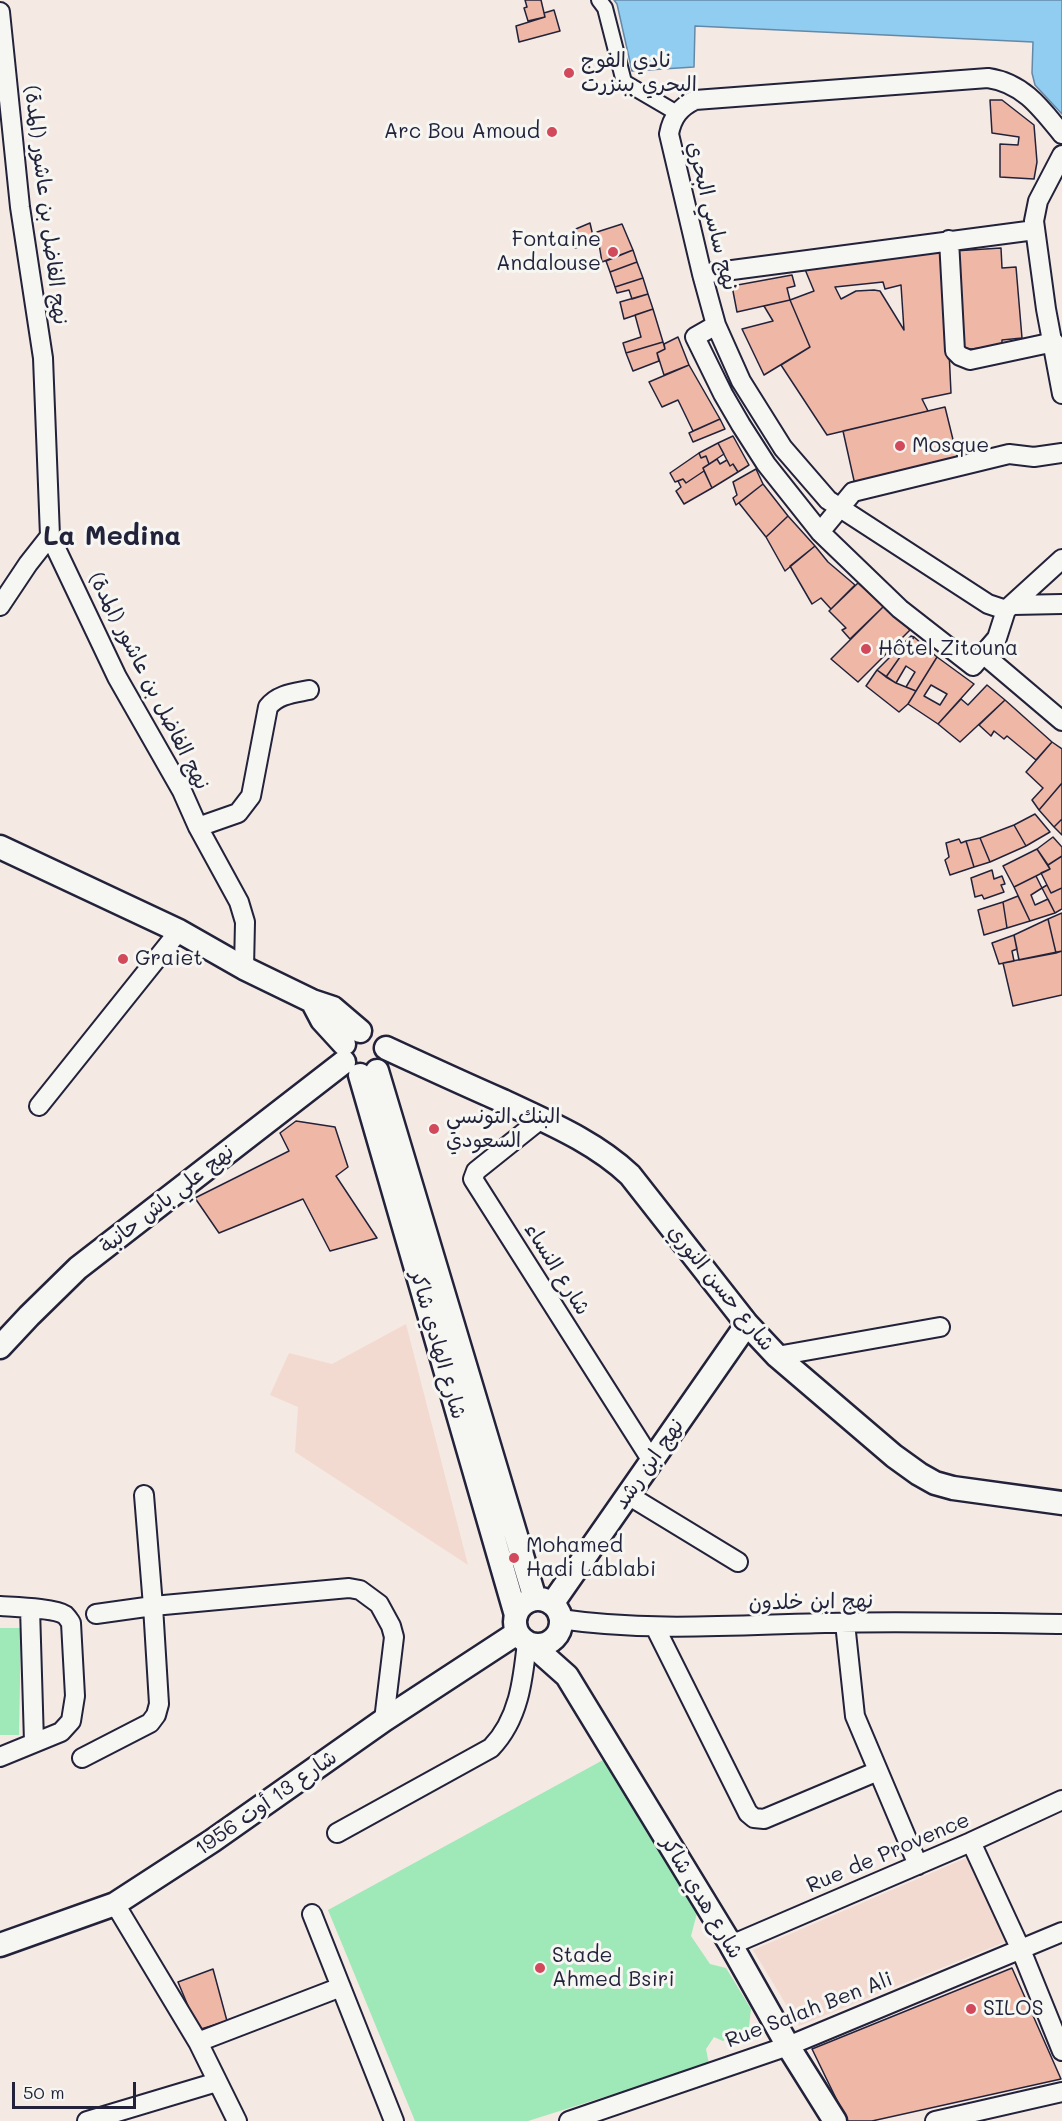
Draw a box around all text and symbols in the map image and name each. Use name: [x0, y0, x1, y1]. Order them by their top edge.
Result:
place label: نادي الفوج البحري ببنزرت: [581, 48, 697, 98]
marker: نادي الفوج البحري ببنزرت: [562, 66, 576, 80]
street label: نهج الفاضل بن عاشور (المدة): [19, 84, 73, 326]
place label: Arc Bou Amoud: [384, 119, 540, 145]
marker: Arc Bou Amoud: [545, 125, 559, 139]
street label: نهج ساسي البحري: [681, 139, 743, 293]
place label: Fontaine Andalouse: [496, 227, 601, 277]
marker: Fontaine Andalouse: [606, 245, 620, 259]
place label: Mosque: [912, 433, 989, 459]
marker: Mosque: [893, 439, 907, 453]
district label: La Medina: [43, 521, 181, 553]
street label: نهج الفاضل بن عاشور (المدة): [83, 568, 215, 794]
place label: Hôtel Zitouna: [878, 636, 1018, 662]
marker: Hôtel Zitouna: [859, 642, 873, 656]
place label: Graiet: [135, 946, 203, 972]
marker: Graiet: [116, 952, 130, 966]
place label: البنك التونسي السعودي: [446, 1104, 560, 1154]
marker: البنك التونسي السعودي: [427, 1122, 441, 1136]
street label: نهج علي باش حانبة: [95, 1139, 239, 1259]
street label: شارع النساء: [519, 1218, 595, 1320]
street label: شارع حسن النوري: [662, 1220, 780, 1356]
street label: شارع الهادي شاكر: [405, 1268, 471, 1422]
street label: نهج ابن رشد: [609, 1414, 689, 1514]
place label: Mohamed Hadi Lablabi: [526, 1533, 656, 1583]
marker: Mohamed Hadi Lablabi: [507, 1551, 521, 1565]
street label: نهج ابن خلدون: [748, 1588, 874, 1616]
street label: شارع 13 أوت 1956: [190, 1745, 342, 1861]
street label: Rue de Provence: [803, 1807, 973, 1899]
street label: شارع هدي شاكر: [656, 1833, 748, 1963]
place label: Stade Ahmed Bsiri: [552, 1943, 675, 1993]
marker: Stade Ahmed Bsiri: [533, 1961, 547, 1975]
street label: Rue Salah Ben Ali: [722, 1967, 896, 2053]
place label: SILOS: [983, 1996, 1044, 2022]
marker: SILOS: [964, 2002, 978, 2016]
scale bar: [15, 2070, 140, 2108]
text: 50 m: [23, 2080, 65, 2104]

